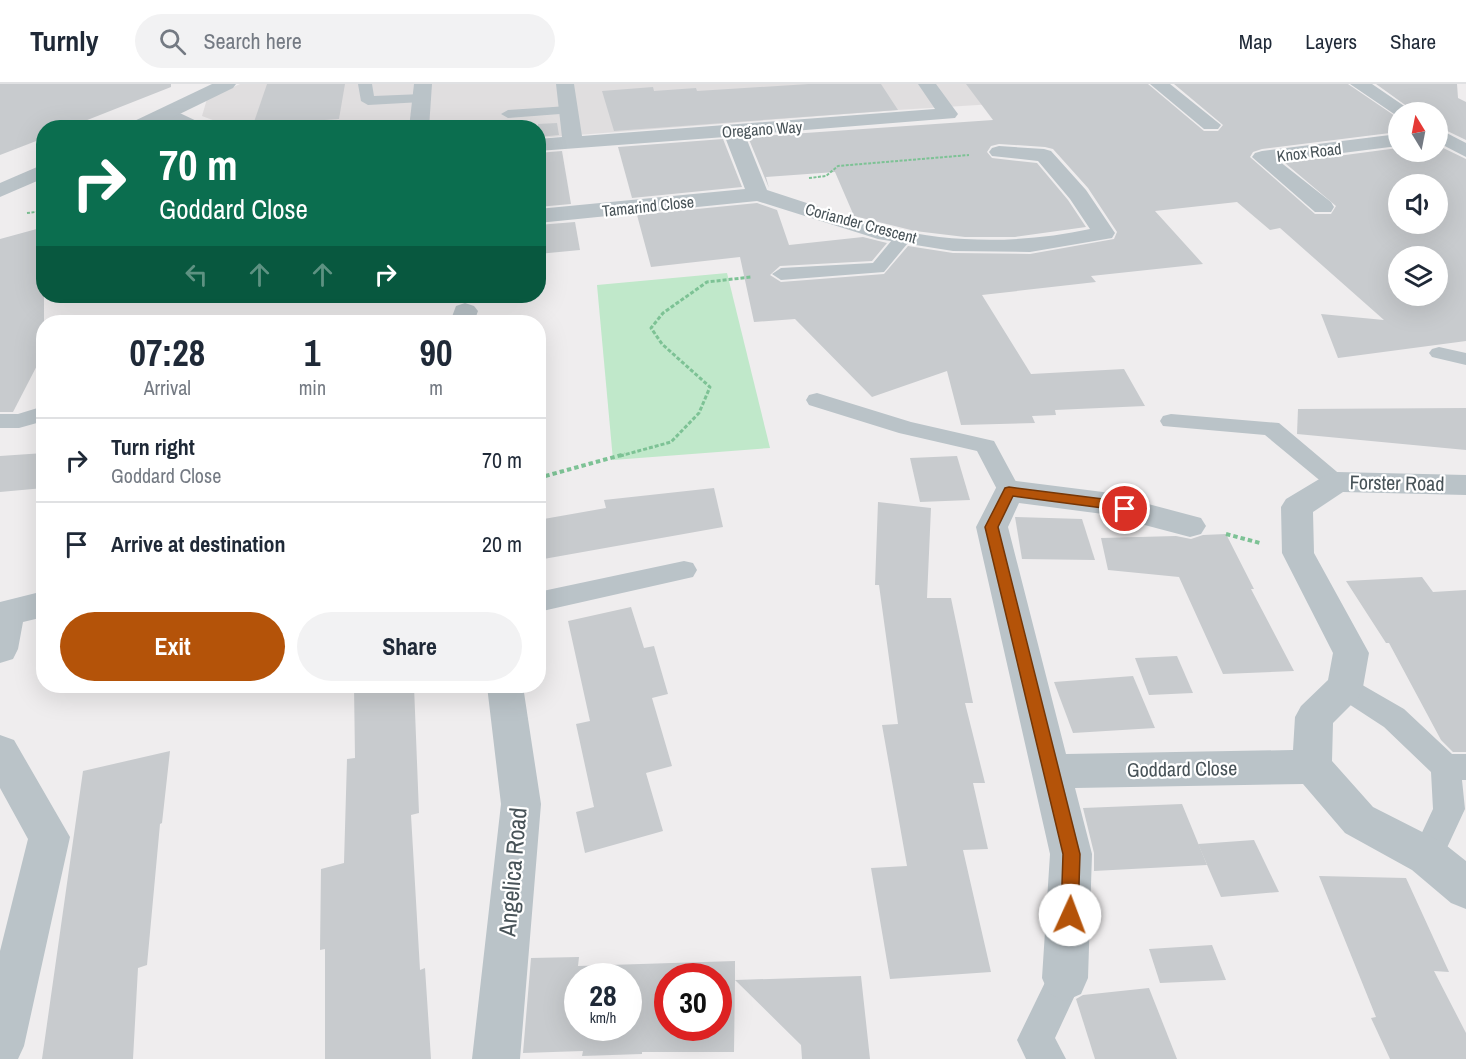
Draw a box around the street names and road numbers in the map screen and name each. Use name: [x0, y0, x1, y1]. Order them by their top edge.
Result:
street label: Oregano Way: [721, 115, 803, 143]
street label: Knox Road: [1275, 137, 1343, 167]
street label: Tamarind Close: [601, 190, 695, 222]
street label: Coriander Crescent: [803, 198, 919, 249]
street label: Forster Road: [1349, 468, 1445, 497]
street label: Goddard Close: [1127, 754, 1237, 783]
street label: Angelica Road: [490, 806, 534, 939]

